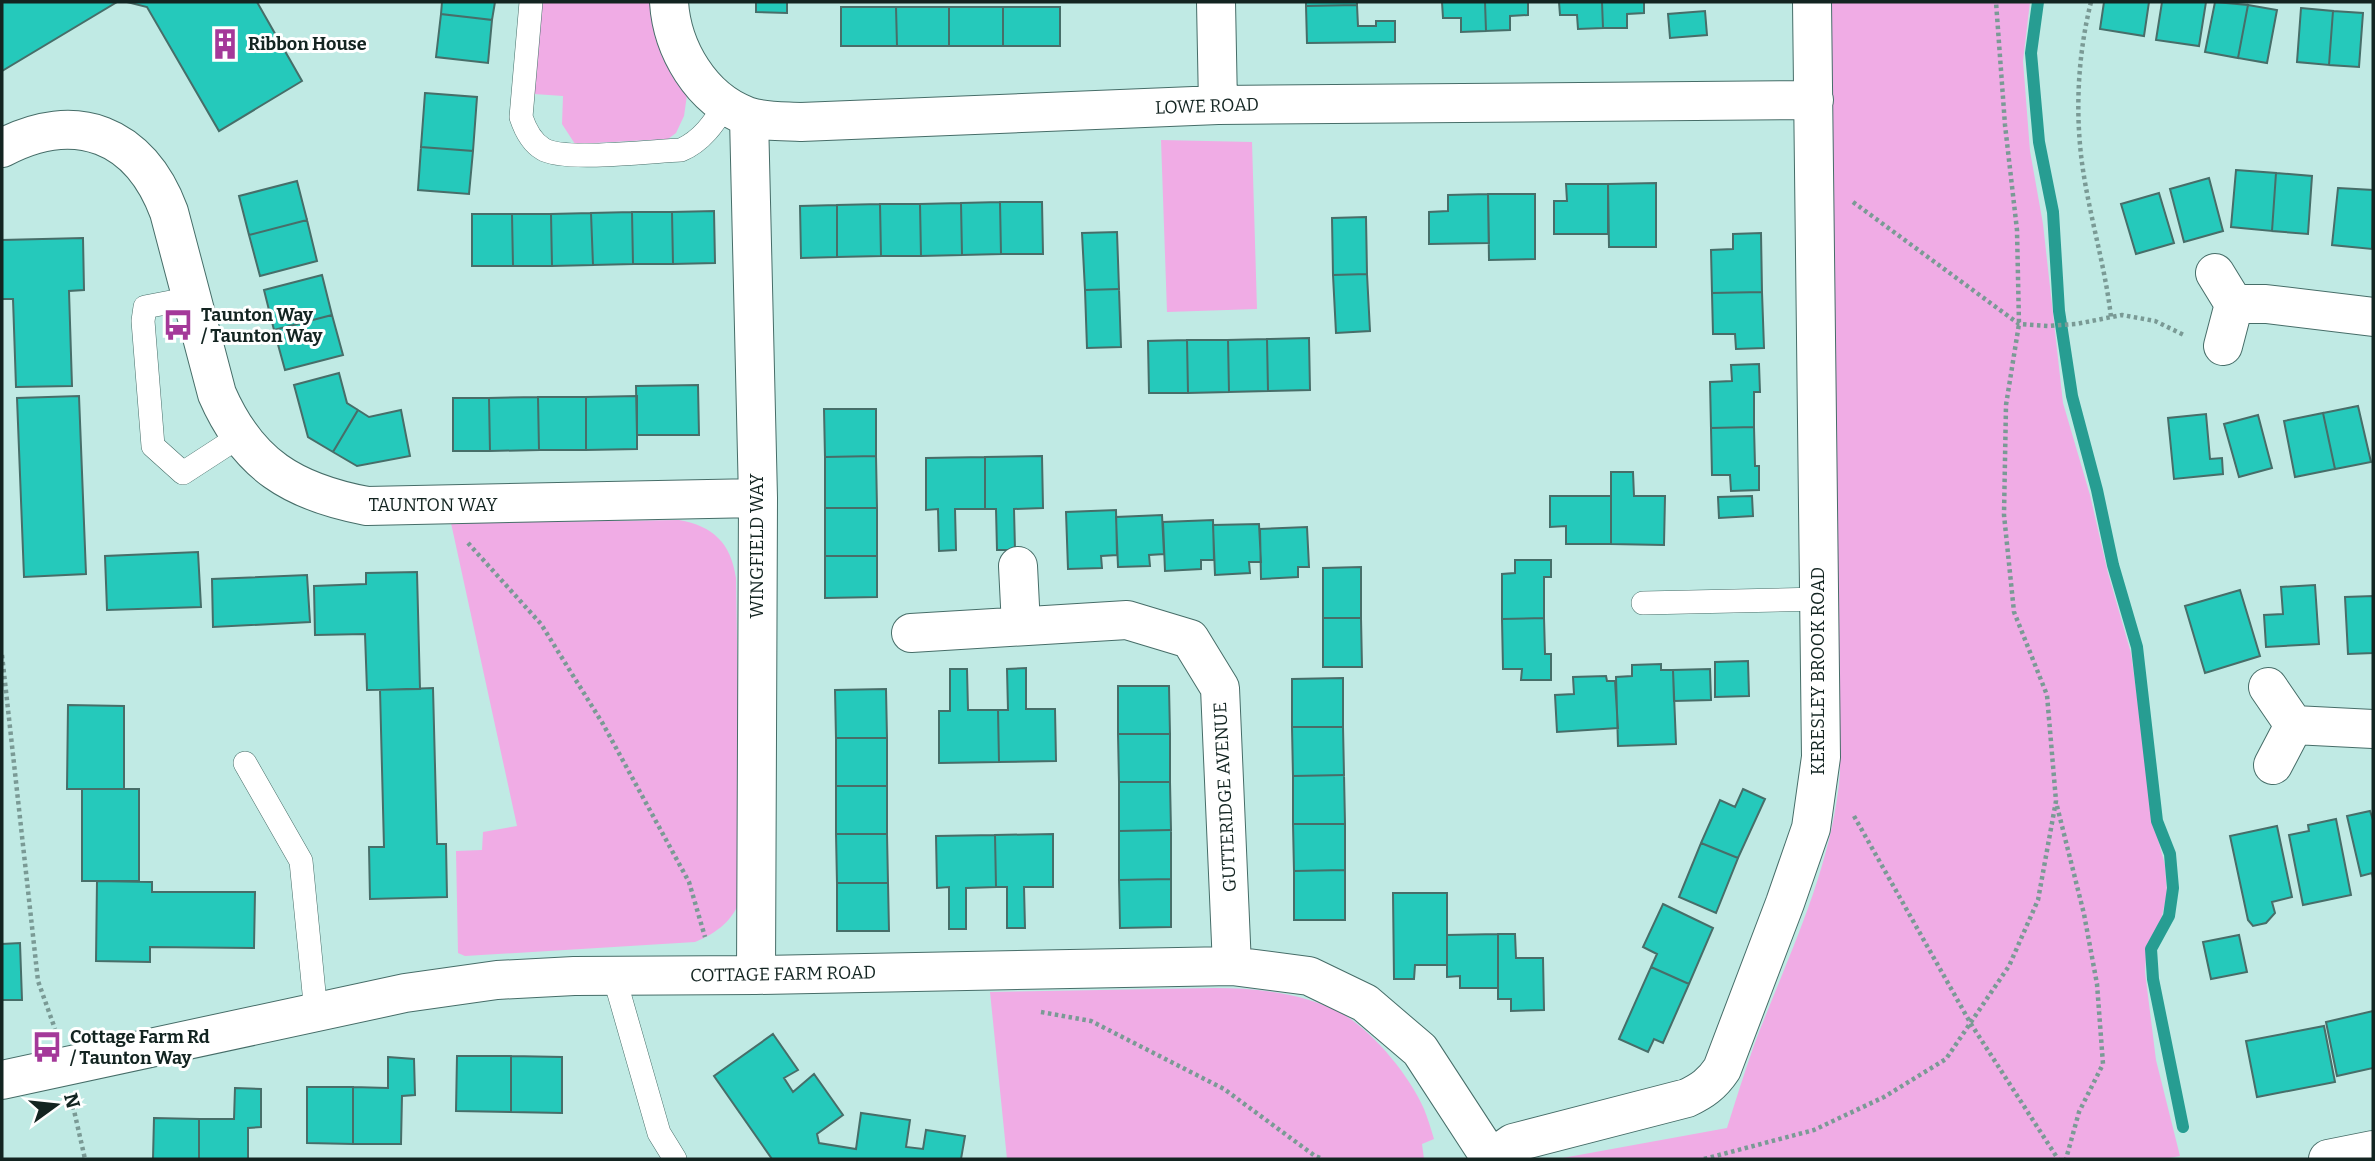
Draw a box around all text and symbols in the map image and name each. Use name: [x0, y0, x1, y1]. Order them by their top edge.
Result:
building icon: Ribbon House: [208, 27, 242, 61]
place label: Ribbon House: [248, 33, 367, 55]
street label: LOWE ROAD: [1155, 93, 1259, 119]
place label: Taunton Way / Taunton Way: [200, 304, 323, 347]
bus stop icon: Taunton Way / Taunton Way: [161, 308, 195, 342]
street label: WINGFIELD WAY: [746, 473, 768, 619]
street label: TAUNTON WAY: [369, 494, 498, 516]
street label: KERESLEY BROOK ROAD: [1807, 567, 1829, 775]
street label: GUTTERIDGE AVENUE: [1209, 701, 1241, 893]
street label: COTTAGE FARM ROAD: [690, 961, 876, 987]
place label: Cottage Farm Rd / Taunton Way: [69, 1026, 210, 1069]
bus stop icon: Cottage Farm Rd / Taunton Way: [30, 1030, 64, 1064]
north arrow: [21, 1070, 91, 1140]
text: N: [59, 1091, 85, 1111]

